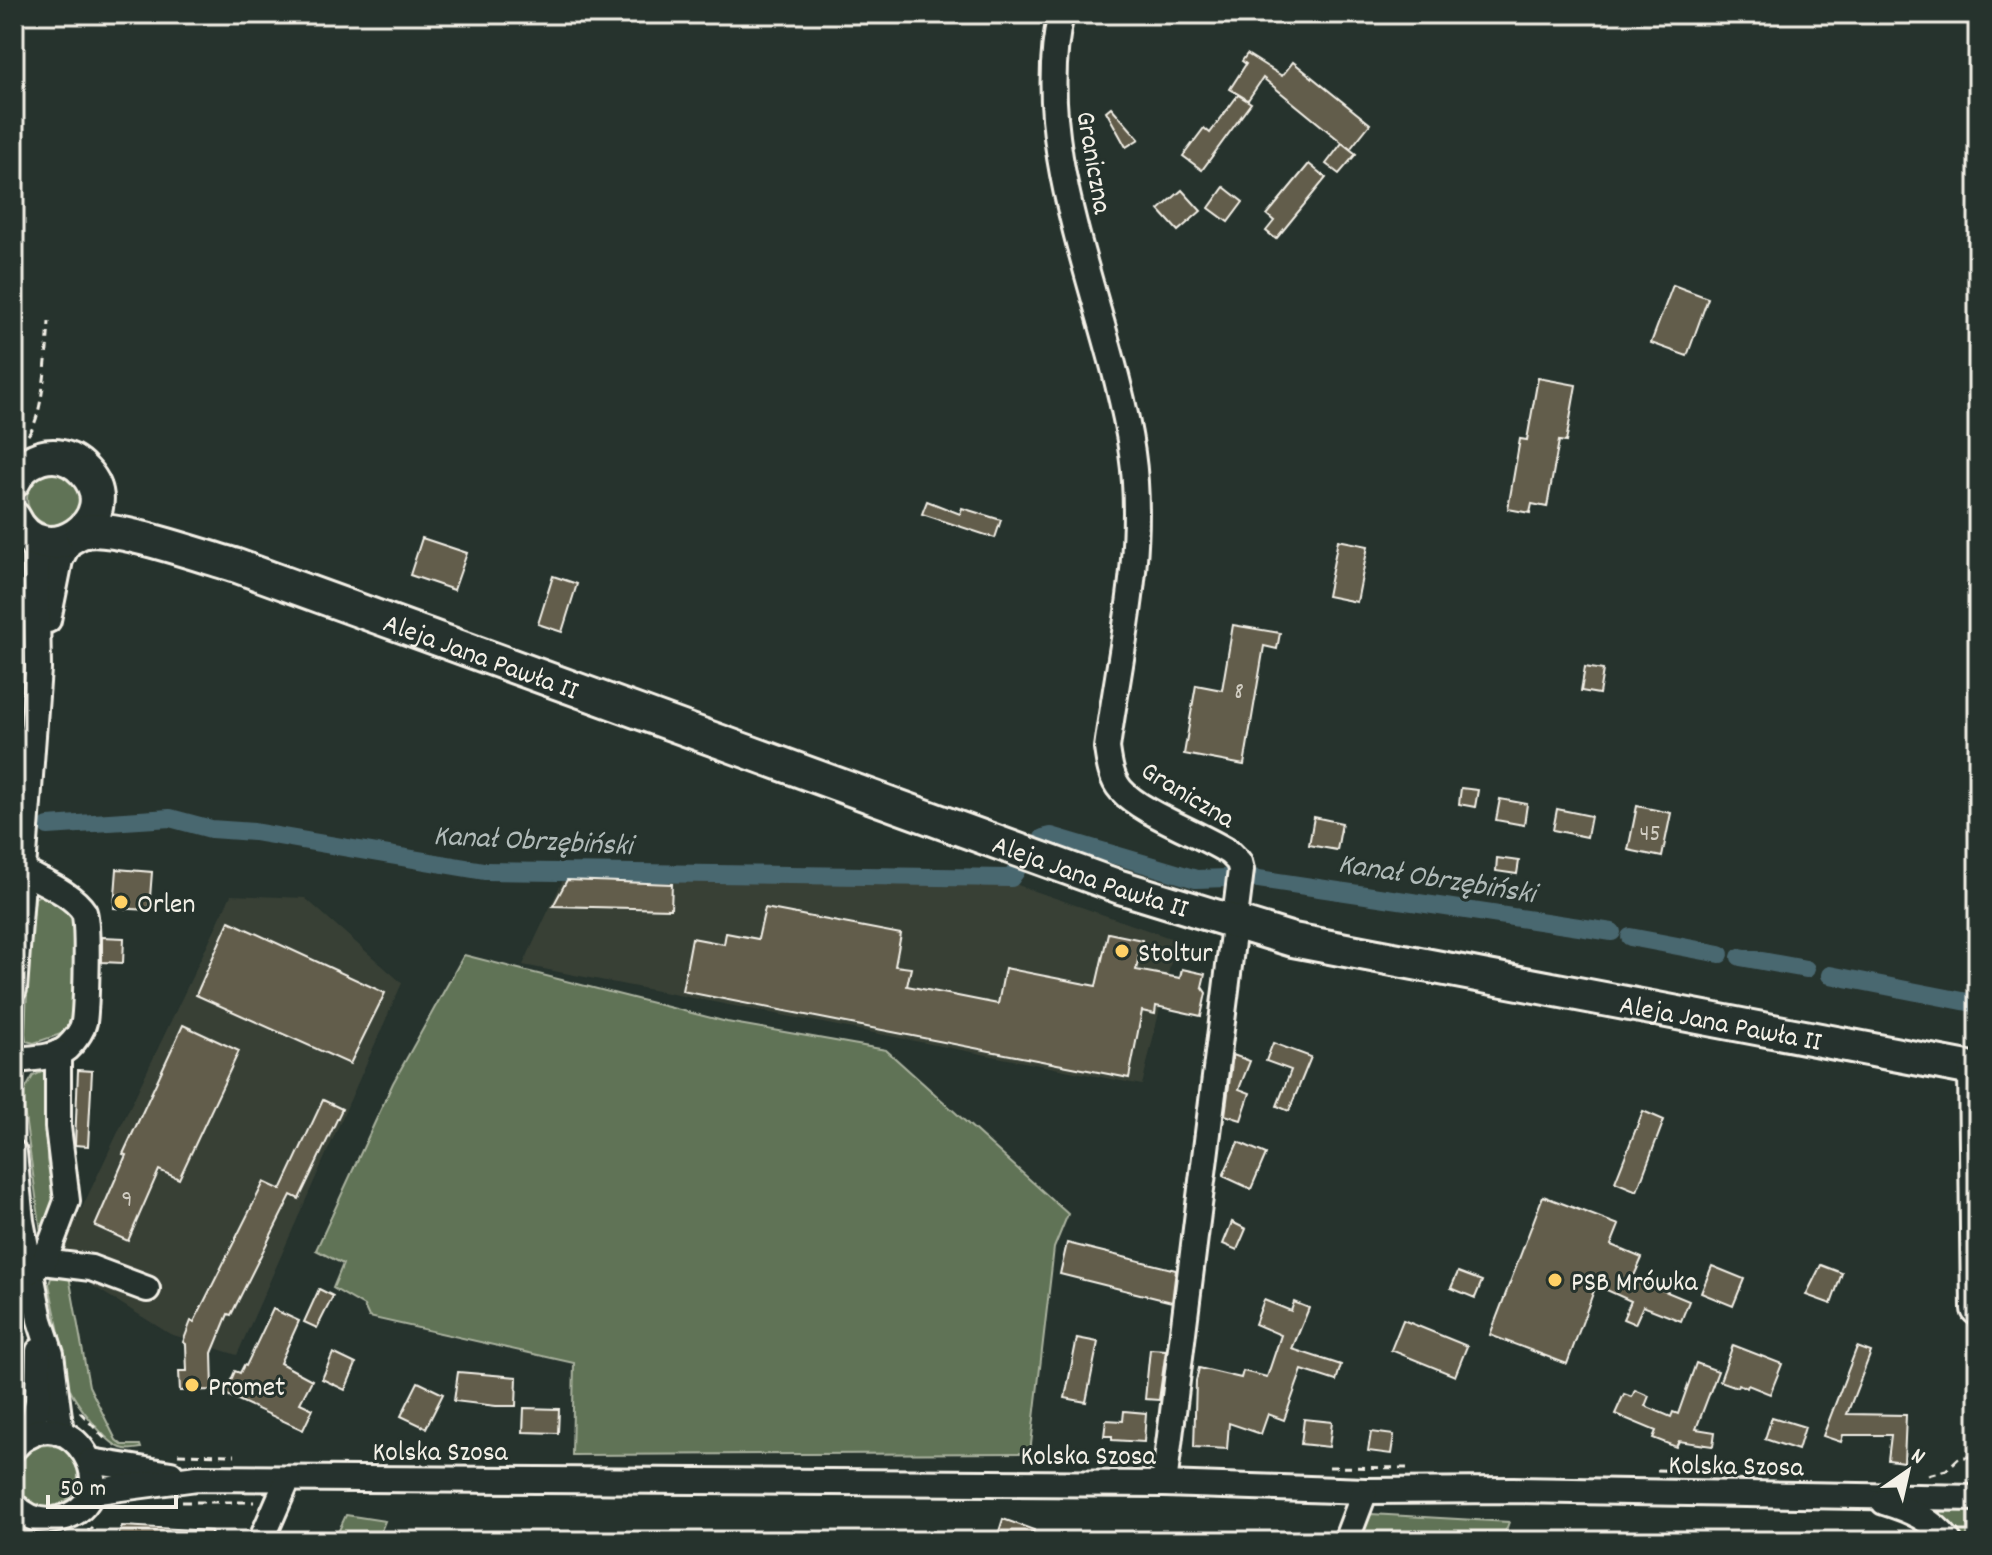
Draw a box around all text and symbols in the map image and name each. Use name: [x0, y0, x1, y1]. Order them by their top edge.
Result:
street label: Graniczna: [1062, 108, 1120, 218]
street label: Aleja Jana Pawła II: [377, 606, 583, 714]
house number: 8: [1234, 676, 1244, 710]
street label: Graniczna: [1132, 753, 1242, 842]
water label: Kanał Obrzębiński: [432, 817, 638, 870]
house number: 45: [1639, 818, 1661, 852]
street label: Aleja Jana Pawła II: [986, 827, 1193, 932]
water label: Kanał Obrzębiński: [1335, 845, 1542, 919]
place label: Orlen: [137, 887, 195, 927]
marker: Orlen: [112, 893, 130, 911]
place label: Stoltur: [1138, 936, 1213, 976]
marker: Stoltur: [1113, 942, 1131, 960]
street label: Aleja Jana Pawła II: [1616, 987, 1825, 1065]
house number: 9: [122, 1184, 133, 1218]
place label: PSB Mrówka: [1571, 1265, 1699, 1305]
marker: PSB Mrówka: [1546, 1271, 1564, 1289]
place label: Promet: [208, 1370, 285, 1410]
marker: Promet: [183, 1376, 201, 1394]
north arrow: [1868, 1431, 1948, 1511]
street label: Kolska Szosa: [372, 1435, 508, 1475]
street label: Kolska Szosa: [1020, 1439, 1156, 1479]
text: N: [1904, 1441, 1931, 1473]
street label: Kolska Szosa: [1668, 1448, 1805, 1490]
scale bar: [48, 1459, 176, 1509]
text: 50 m: [60, 1473, 106, 1507]

